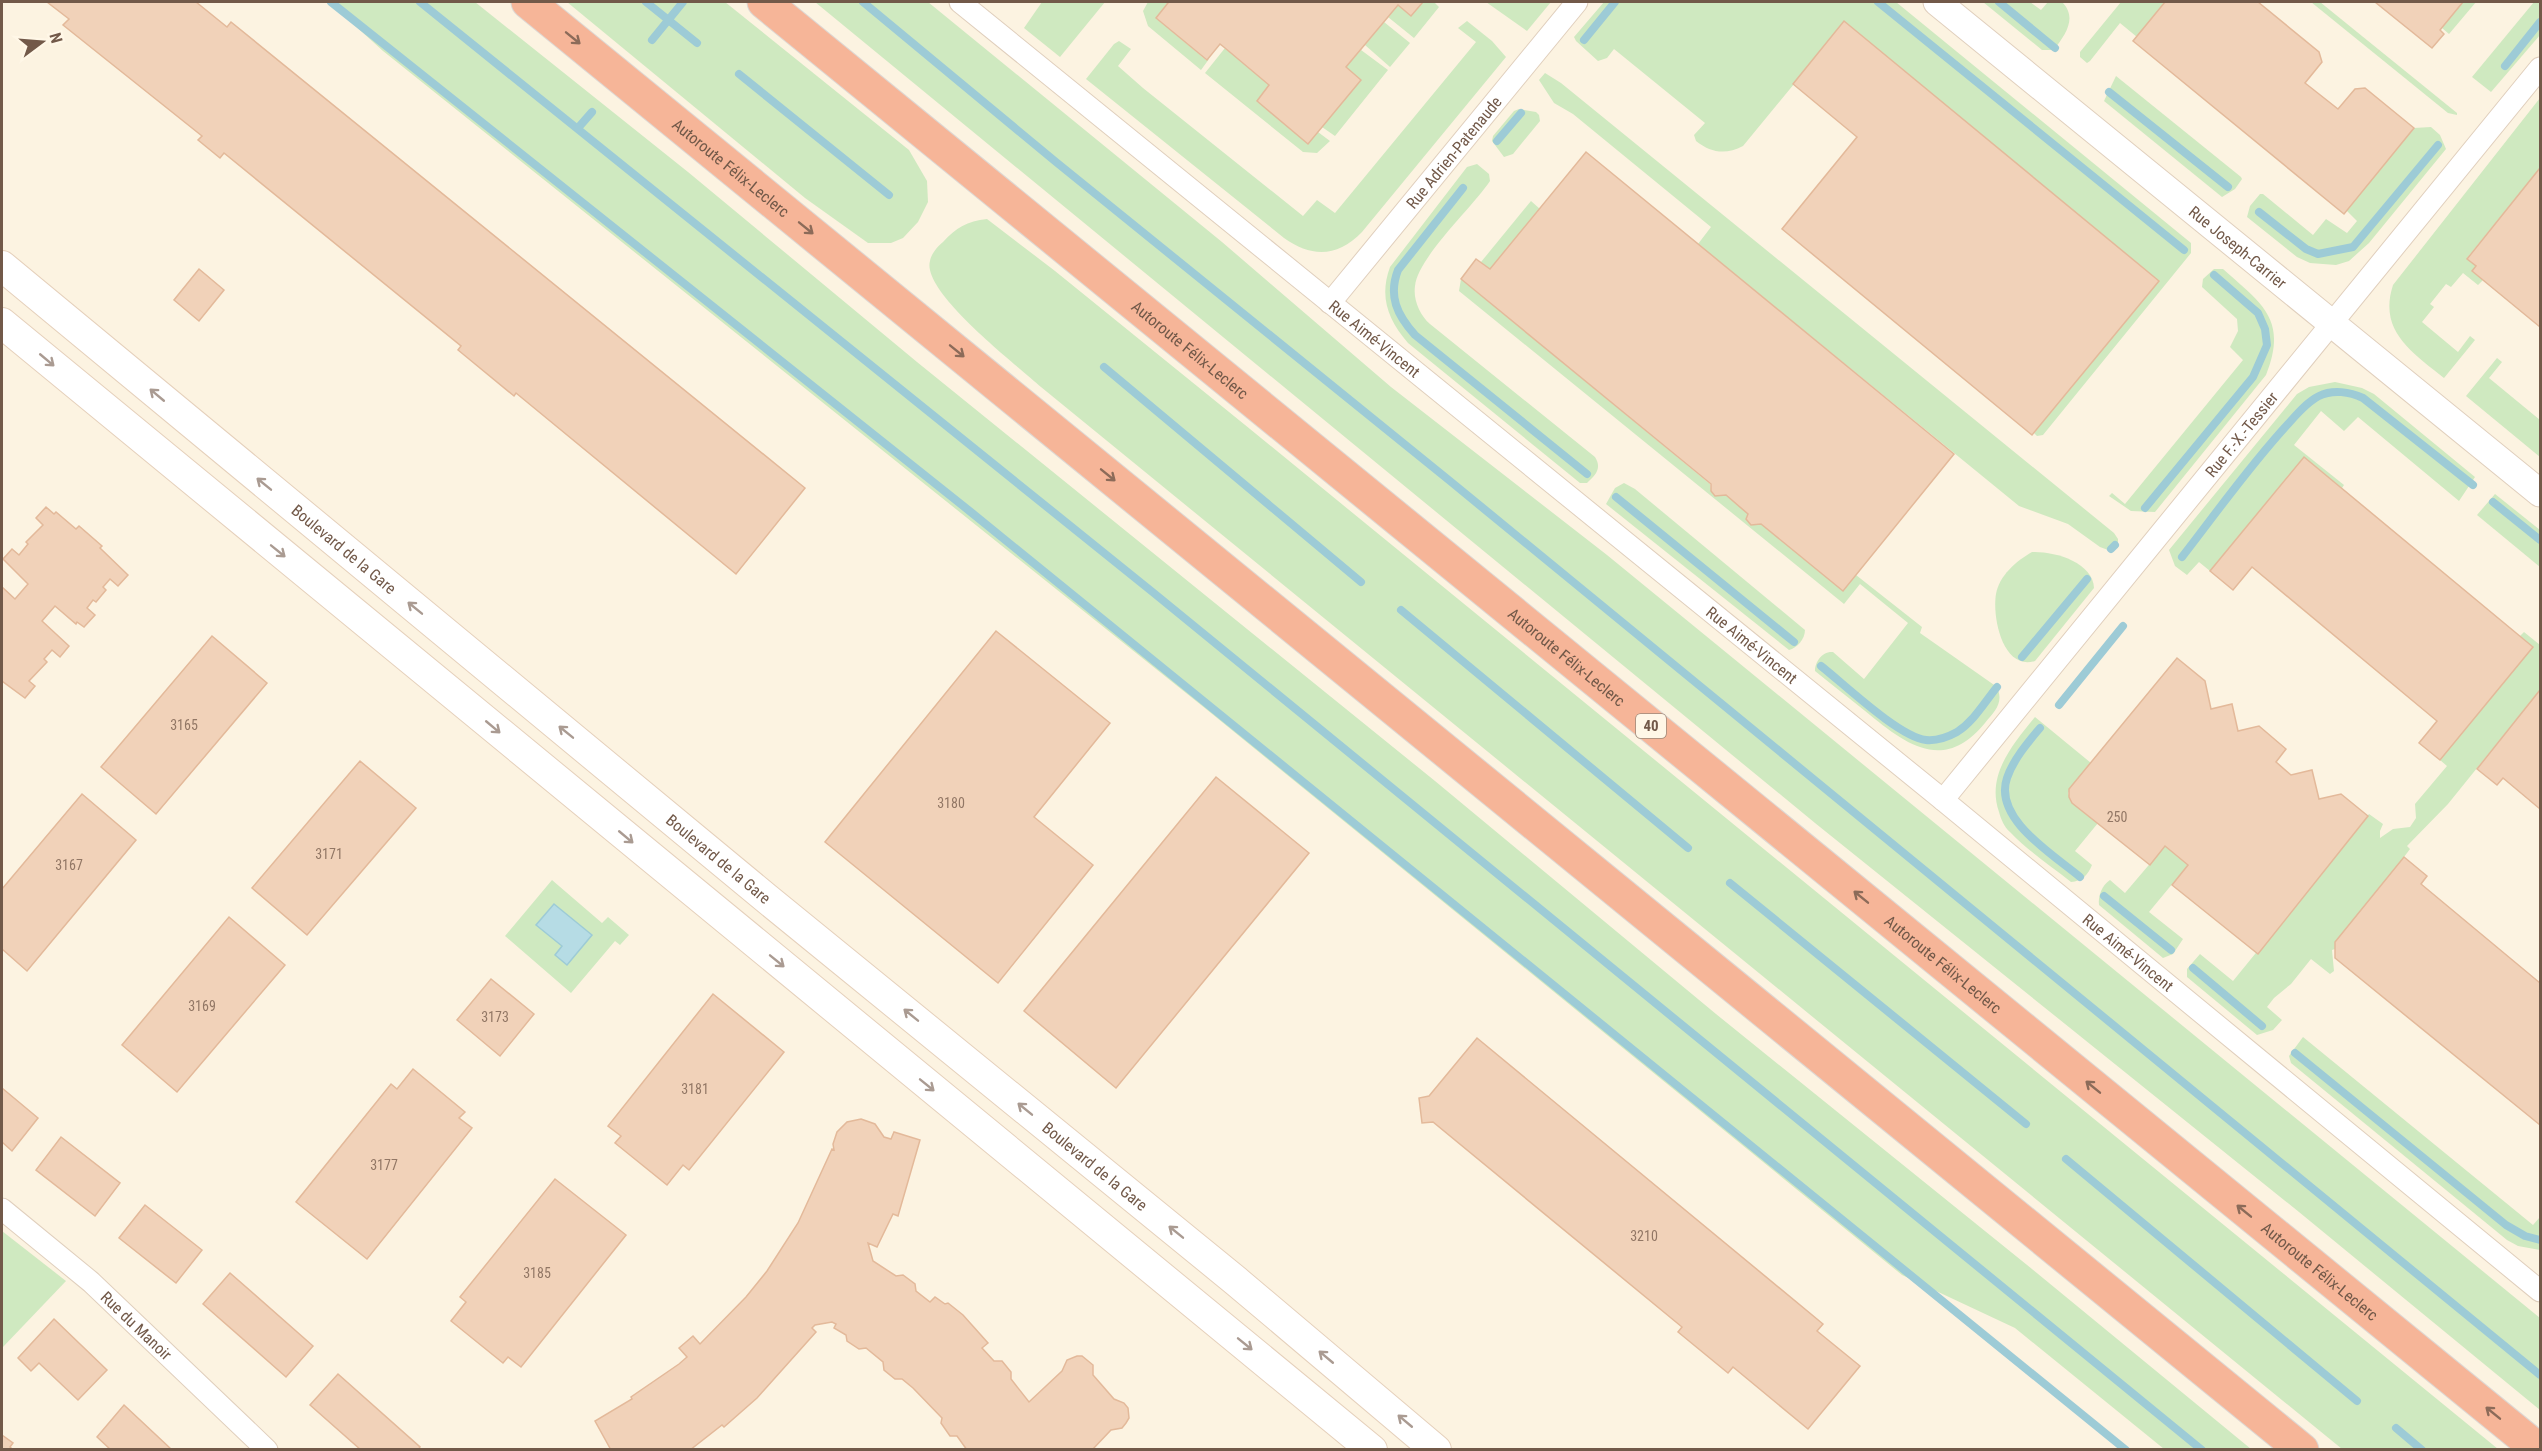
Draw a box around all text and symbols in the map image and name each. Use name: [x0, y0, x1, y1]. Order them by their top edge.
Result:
north arrow: [12, 12, 72, 72]
text: N: [45, 31, 66, 45]
one-way arrow: [565, 32, 581, 45]
street label: Rue Adrien-Patenaude: [1402, 92, 1505, 212]
street label: Autoroute Félix-Leclerc: [669, 114, 793, 221]
street label: Rue Joseph-Carrier: [2185, 202, 2291, 292]
one-way arrow: [797, 221, 813, 234]
street label: Autoroute Félix-Leclerc: [1128, 296, 1252, 403]
street label: Rue Aimé-Vincent: [1325, 296, 1424, 381]
one-way arrow: [949, 345, 965, 358]
one-way arrow: [38, 353, 54, 366]
street label: Rue F.-X.-Tessier: [2201, 388, 2282, 481]
one-way arrow: [149, 389, 165, 402]
one-way arrow: [1100, 468, 1116, 481]
one-way arrow: [257, 478, 273, 491]
street label: Boulevard de la Gare: [288, 500, 400, 598]
one-way arrow: [270, 544, 286, 557]
one-way arrow: [407, 601, 423, 614]
street label: Rue Aimé-Vincent: [1703, 602, 1801, 688]
street label: Autoroute Félix-Leclerc: [1505, 604, 1629, 710]
road number: 40: [1636, 714, 1666, 738]
house number: 3165: [170, 717, 198, 733]
one-way arrow: [485, 720, 500, 734]
one-way arrow: [558, 725, 574, 738]
house number: 3180: [937, 795, 965, 811]
house number: 250: [2107, 809, 2127, 825]
street label: Boulevard de la Gare: [663, 810, 775, 907]
one-way arrow: [618, 830, 633, 844]
house number: 3171: [315, 846, 343, 862]
house number: 3167: [55, 857, 83, 873]
one-way arrow: [1854, 890, 1869, 904]
street label: Rue Aimé-Vincent: [2079, 910, 2178, 995]
street label: Autoroute Félix-Leclerc: [1881, 911, 2006, 1017]
one-way arrow: [769, 954, 784, 968]
house number: 3169: [188, 998, 216, 1014]
house number: 3173: [481, 1009, 509, 1025]
one-way arrow: [903, 1009, 919, 1022]
one-way arrow: [919, 1078, 935, 1091]
one-way arrow: [2086, 1080, 2101, 1094]
house number: 3181: [681, 1081, 709, 1097]
one-way arrow: [1018, 1102, 1033, 1116]
street label: Boulevard de la Gare: [1039, 1118, 1151, 1215]
house number: 3177: [370, 1157, 398, 1173]
one-way arrow: [2236, 1204, 2252, 1217]
street label: Autoroute Félix-Leclerc: [2258, 1218, 2382, 1325]
one-way arrow: [1168, 1226, 1184, 1239]
house number: 3210: [1630, 1228, 1658, 1244]
house number: 3185: [523, 1265, 551, 1281]
street label: Rue du Manoir: [97, 1287, 176, 1364]
one-way arrow: [1237, 1337, 1253, 1350]
one-way arrow: [1319, 1350, 1335, 1363]
one-way arrow: [2486, 1406, 2502, 1419]
one-way arrow: [1397, 1415, 1413, 1428]

